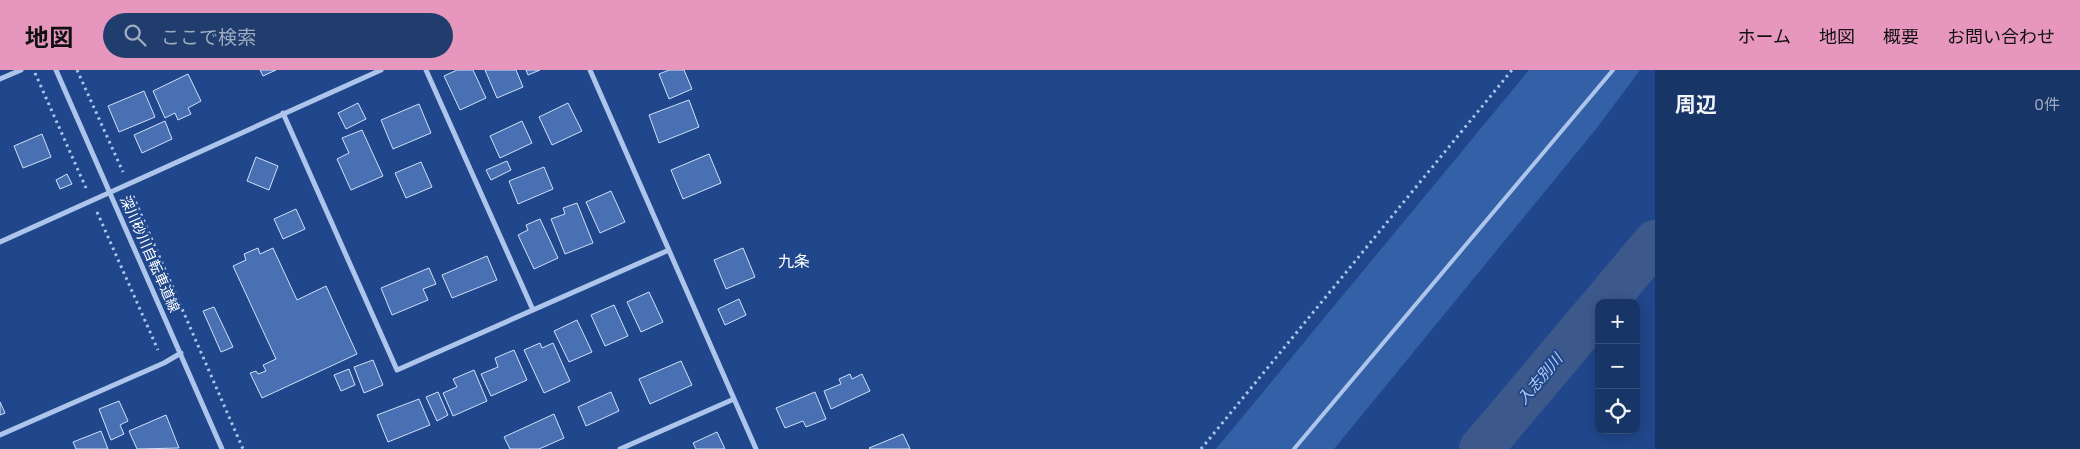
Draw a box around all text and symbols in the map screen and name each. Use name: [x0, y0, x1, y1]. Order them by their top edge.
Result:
search box: [103, 13, 453, 58]
icon: search: [121, 21, 149, 49]
text: 地図: [25, 22, 73, 51]
text: ここで検索: [161, 25, 256, 48]
text: ホーム: [1738, 25, 1791, 47]
text: 地図: [1819, 25, 1855, 47]
text: 概要: [1883, 25, 1919, 47]
text: お問い合わせ: [1947, 25, 2055, 47]
text: 周辺: [1675, 91, 1717, 116]
text: 0件: [2034, 94, 2060, 113]
street label: 深川砂川自転車道線: [117, 193, 184, 315]
district label: 九条: [778, 251, 810, 270]
map controls: [1595, 299, 1640, 434]
button: +: [1595, 299, 1640, 344]
button: −: [1595, 344, 1640, 389]
water label: 入志別川: [1513, 348, 1567, 407]
button: locate: [1595, 389, 1640, 434]

